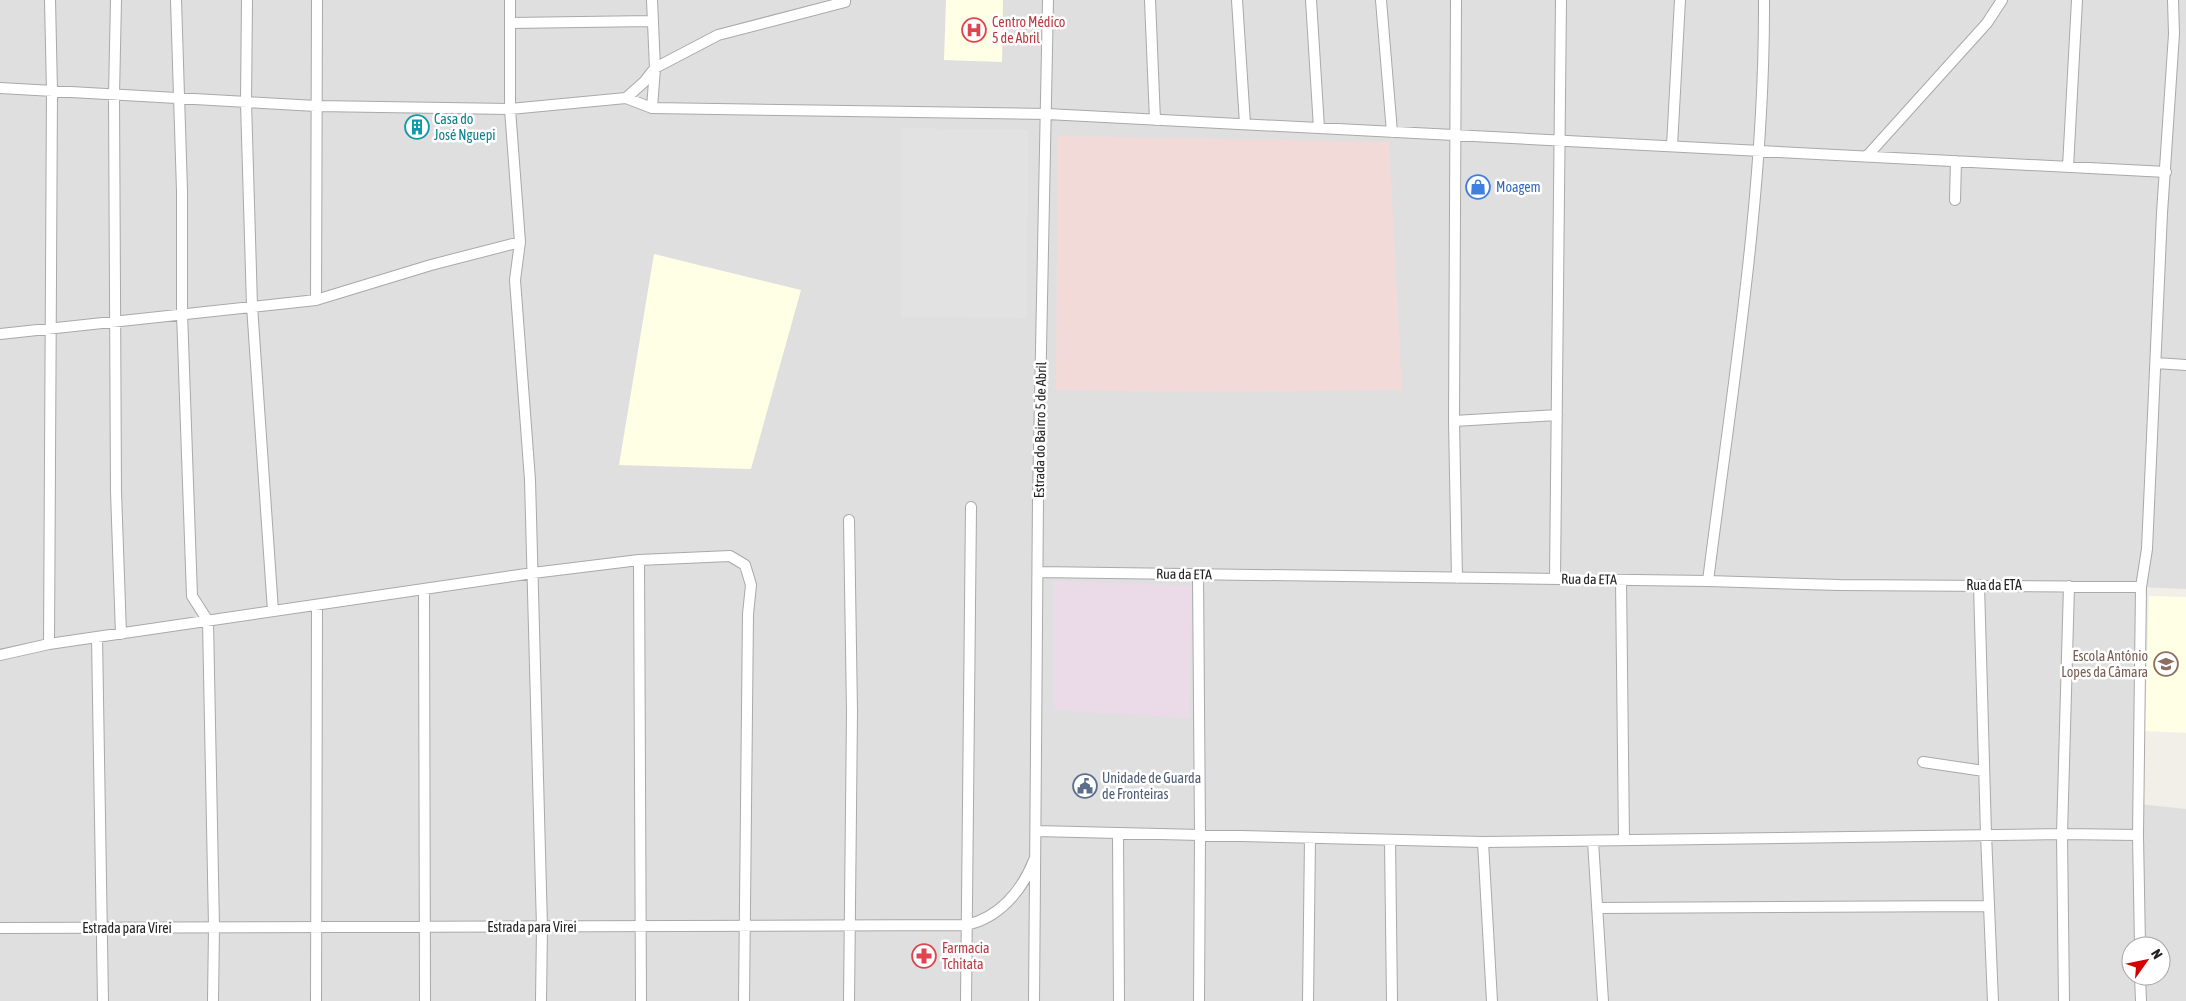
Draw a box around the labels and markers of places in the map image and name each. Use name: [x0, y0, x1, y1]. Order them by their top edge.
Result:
place label: Centro Médico 5 de Abril: [992, 14, 1065, 46]
hospital icon: Centro Médico 5 de Abril: [961, 17, 987, 43]
place label: Casa do José Nguepi: [434, 111, 496, 143]
building icon: Casa do José Nguepi: [404, 114, 430, 140]
shop icon: Moagem: [1465, 174, 1491, 200]
place label: Moagem: [1496, 179, 1541, 195]
place label: Escola António Lopes da Câmara: [2061, 648, 2148, 680]
school or university icon: Escola António Lopes da Câmara: [2153, 651, 2179, 677]
place label: Unidade de Guarda de Fronteiras: [1102, 770, 1201, 802]
public building icon: Unidade de Guarda de Fronteiras: [1072, 773, 1098, 799]
place label: Farmacia Tchitata: [942, 940, 990, 972]
pharmacy icon: Farmacia Tchitata: [911, 943, 937, 969]

